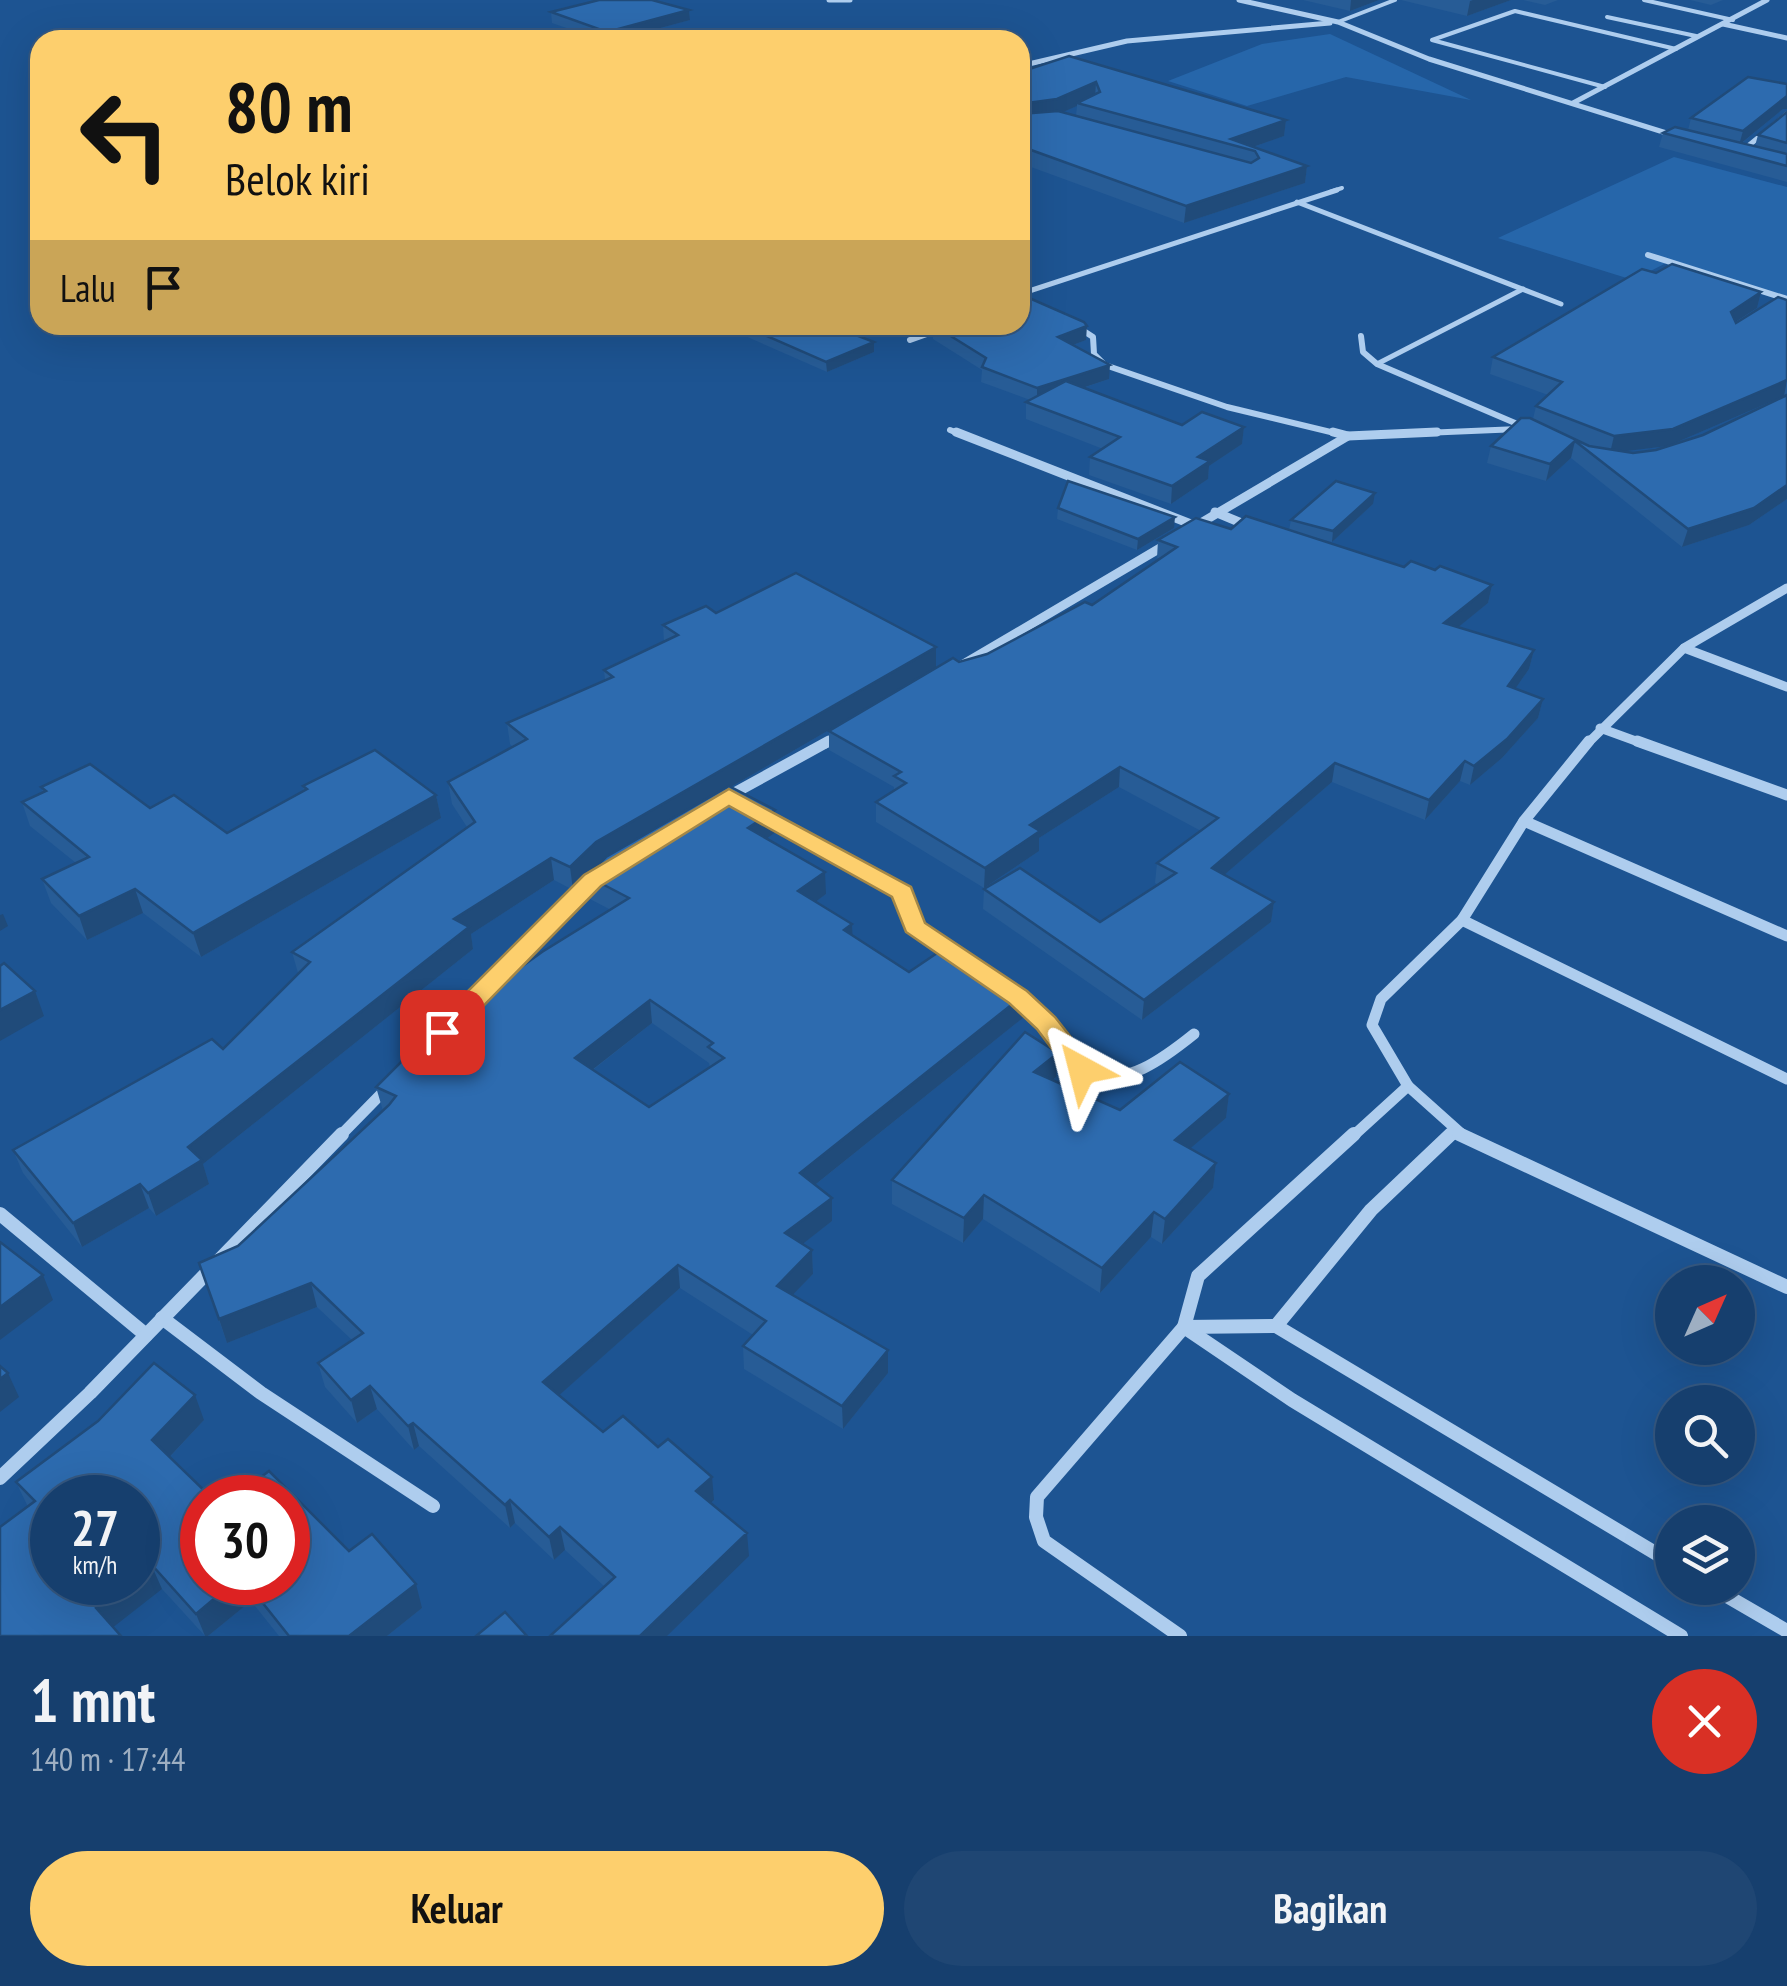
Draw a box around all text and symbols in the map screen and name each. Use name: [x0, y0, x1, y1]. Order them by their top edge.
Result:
text: 80 m: [225, 61, 353, 151]
icon: left: [60, 70, 190, 200]
text: Belok kiri: [225, 149, 370, 207]
icon: arrive: [136, 260, 191, 315]
text: Lalu: [60, 263, 116, 312]
pin: [400, 990, 485, 1075]
icon: arrive: [415, 1005, 470, 1060]
position arrow: [1030, 1018, 1134, 1122]
north arrow: [1655, 1265, 1755, 1365]
map controls: [1655, 1265, 1755, 1605]
button: search: [1655, 1385, 1755, 1485]
speed limit sign: 30: [180, 1475, 310, 1605]
text: 27: [71, 1495, 119, 1560]
button: layers: [1655, 1505, 1755, 1605]
text: km/h: [73, 1549, 117, 1581]
text: 1 mnt: [30, 1661, 155, 1739]
button: close: [1652, 1669, 1757, 1774]
text: 140 m · 17:44: [30, 1738, 185, 1780]
button: Keluar: [30, 1851, 884, 1966]
button: Bagikan: [904, 1851, 1757, 1966]

